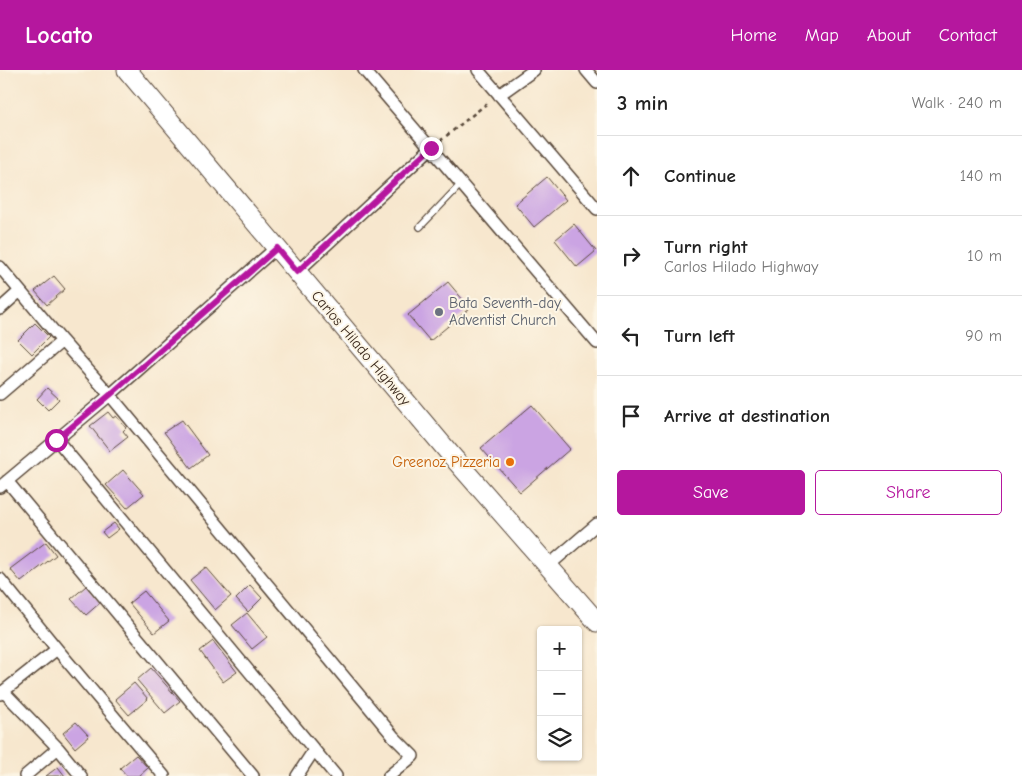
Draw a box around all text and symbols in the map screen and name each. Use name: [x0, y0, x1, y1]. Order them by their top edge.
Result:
text: Locato: [25, 21, 93, 49]
text: Home: [730, 25, 777, 46]
text: Map: [805, 25, 839, 46]
text: About: [867, 25, 911, 46]
text: Contact: [939, 25, 997, 46]
text: 3 min: [617, 91, 668, 115]
text: Walk · 240 m: [912, 94, 1002, 112]
route end: [420, 137, 443, 160]
icon: ahead: [617, 162, 645, 190]
text: Continue: [664, 165, 736, 187]
text: 140 m: [960, 167, 1002, 185]
text: Turn right: [664, 236, 748, 258]
icon: right: [617, 242, 645, 270]
text: 10 m: [967, 247, 1002, 265]
text: Carlos Hilado Highway: [664, 258, 818, 276]
street label: Carlos Hilado Highway: [308, 287, 415, 409]
place label: Bata Seventh-day Adventist Church: [449, 294, 561, 329]
marker: Bata Seventh-day Adventist Church: [433, 306, 445, 318]
icon: left: [617, 322, 645, 350]
text: Turn left: [664, 325, 735, 347]
text: 90 m: [965, 327, 1002, 345]
icon: arrive: [617, 402, 645, 430]
text: Arrive at destination: [664, 405, 830, 427]
route start: [45, 429, 68, 452]
place label: Greenoz Pizzeria: [392, 453, 500, 471]
marker: Greenoz Pizzeria: [504, 456, 516, 468]
button: Save: [617, 470, 805, 515]
button: Share: [815, 470, 1002, 515]
map controls: [537, 626, 582, 761]
button: +: [537, 626, 582, 671]
button: −: [537, 671, 582, 716]
button: layers: [537, 716, 582, 761]

